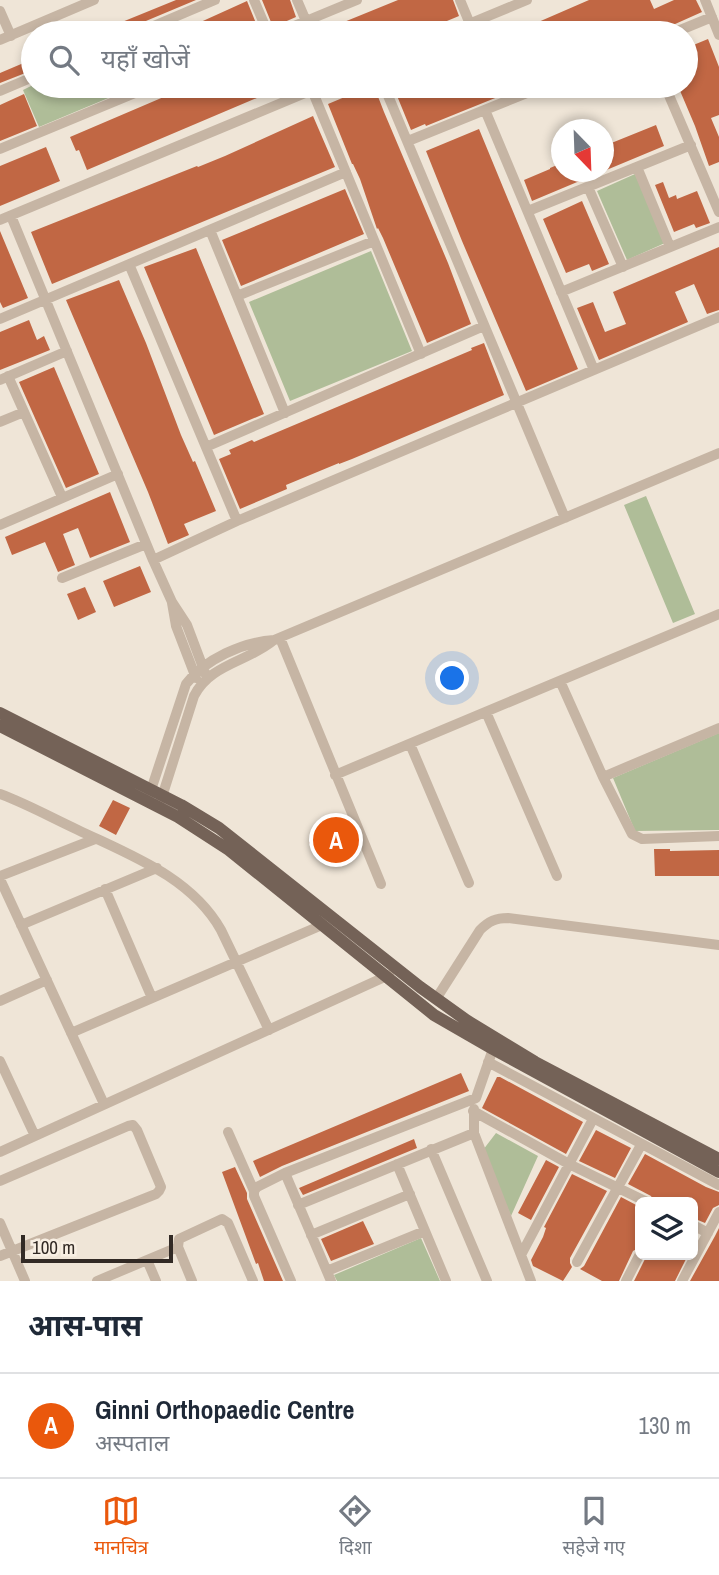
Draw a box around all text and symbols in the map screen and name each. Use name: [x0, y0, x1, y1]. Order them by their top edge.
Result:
search box: [21, 21, 698, 98]
icon: search: [45, 41, 83, 79]
text: यहाँ खोजें: [101, 41, 190, 76]
north arrow: [551, 119, 614, 182]
your location: [435, 661, 469, 695]
pin: A: [313, 814, 359, 866]
map controls: [635, 1197, 698, 1260]
button: layers: [635, 1197, 698, 1260]
scale bar: [21, 1232, 173, 1264]
text: 100 m: [32, 1234, 75, 1260]
text: आस-पास: [28, 1305, 142, 1345]
text: Ginni Orthopaedic Centre: [95, 1392, 354, 1427]
text: A: [44, 1410, 58, 1441]
text: 130 m: [639, 1410, 691, 1441]
text: अस्पताल: [95, 1427, 169, 1458]
tab: मानचित्र: [94, 1492, 148, 1562]
tab: दिशा: [336, 1492, 374, 1562]
tab: सहेजे गए: [562, 1492, 625, 1562]

